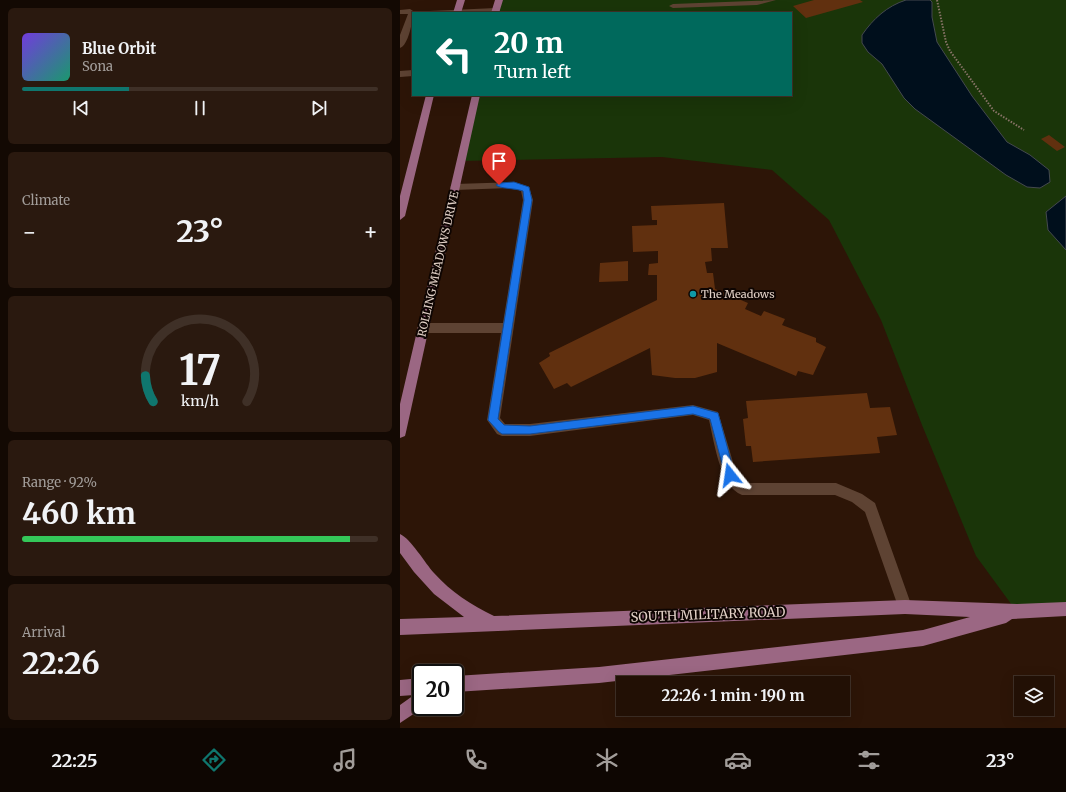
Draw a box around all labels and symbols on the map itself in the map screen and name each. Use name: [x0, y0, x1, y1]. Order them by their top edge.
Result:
pin: [482, 144, 516, 185]
street label: ROLLING MEADOWS DRIVE: [414, 190, 462, 338]
place label: The Meadows: [701, 287, 775, 301]
marker: The Meadows: [688, 289, 698, 299]
position arrow: [709, 454, 751, 496]
street label: SOUTH MILITARY ROAD: [630, 603, 786, 626]
speed limit sign: 20: [412, 664, 464, 716]

